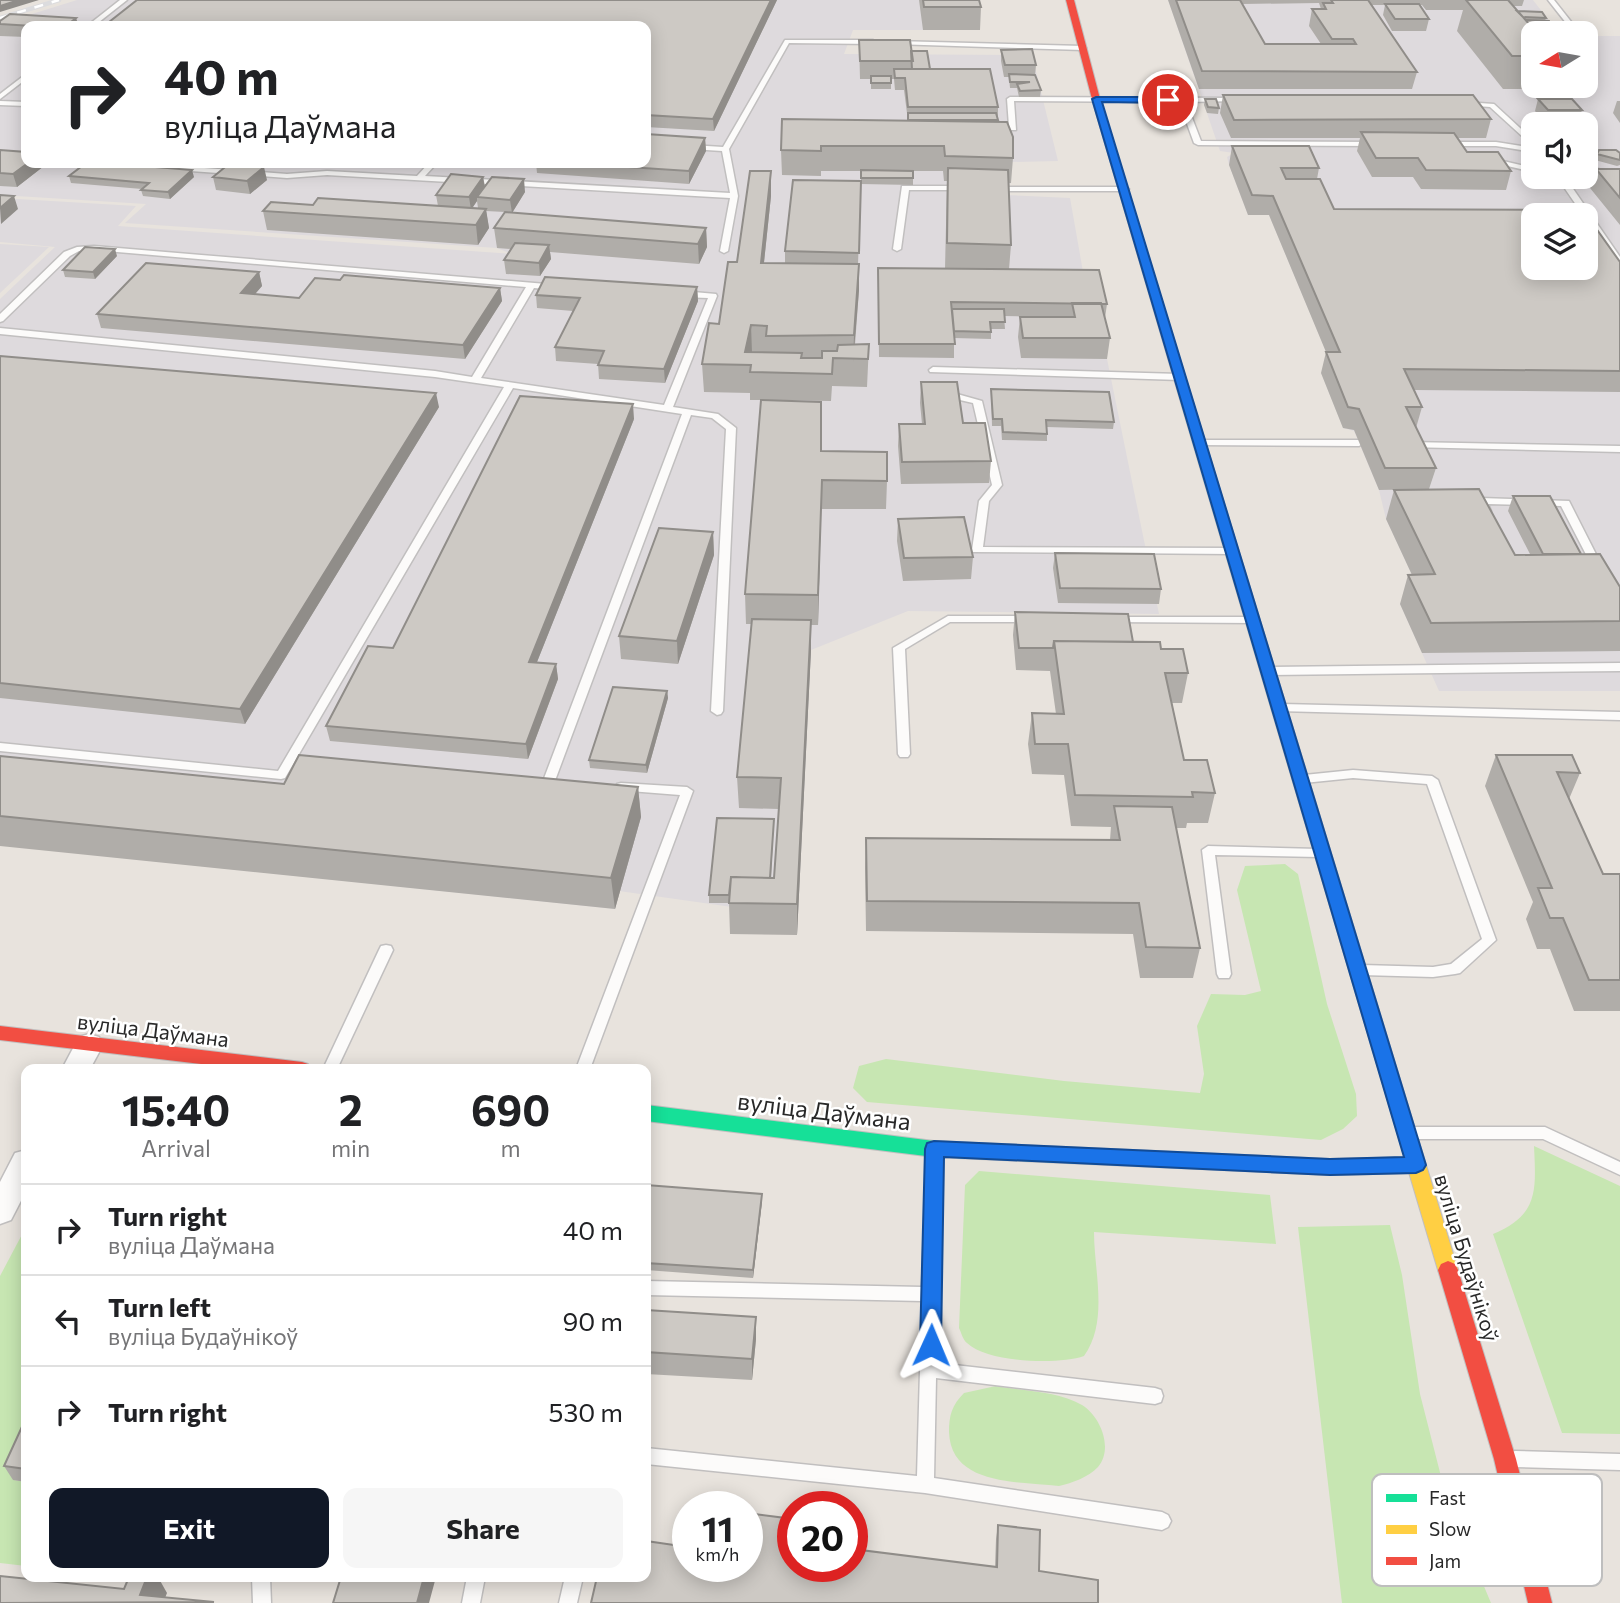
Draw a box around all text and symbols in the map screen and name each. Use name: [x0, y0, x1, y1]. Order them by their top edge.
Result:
north arrow: [1521, 21, 1598, 98]
map controls: [1521, 21, 1598, 280]
text: 40 m: [164, 45, 279, 105]
icon: right: [49, 49, 140, 140]
pin: [1138, 70, 1198, 130]
icon: arrive: [1149, 81, 1187, 119]
text: вуліца Даўмана: [164, 105, 396, 145]
button: sound: [1521, 112, 1598, 189]
button: layers: [1521, 203, 1598, 280]
street label: вуліца Даўмана: [76, 1008, 230, 1051]
text: 15:40: [122, 1083, 230, 1135]
text: 2: [339, 1083, 363, 1135]
text: 690: [471, 1083, 550, 1135]
street label: вуліца Даўмана: [736, 1086, 912, 1136]
text: Arrival: [141, 1134, 211, 1162]
text: min: [331, 1134, 370, 1162]
text: m: [501, 1134, 521, 1162]
street label: вуліца Будаўнікоў: [1430, 1171, 1505, 1344]
text: Turn right: [108, 1200, 227, 1231]
icon: right: [49, 1211, 87, 1249]
text: 40 m: [563, 1214, 623, 1245]
text: вуліца Даўмана: [108, 1231, 275, 1259]
text: Turn left: [108, 1291, 211, 1322]
icon: left: [49, 1302, 87, 1340]
text: 90 m: [563, 1305, 623, 1336]
position arrow: [894, 1308, 968, 1382]
text: вуліца Будаўнікоў: [108, 1322, 298, 1350]
icon: right: [49, 1393, 87, 1431]
text: Turn right: [108, 1396, 227, 1427]
text: 530 m: [549, 1396, 623, 1427]
legend: [1372, 1474, 1602, 1586]
text: Fast: [1429, 1486, 1466, 1509]
button: Exit: [49, 1488, 329, 1568]
button: Share: [343, 1488, 623, 1568]
speed limit sign: 20: [777, 1491, 868, 1582]
text: 11: [702, 1506, 733, 1549]
text: Slow: [1429, 1517, 1471, 1540]
text: km/h: [696, 1543, 739, 1565]
text: Jam: [1429, 1549, 1461, 1572]

